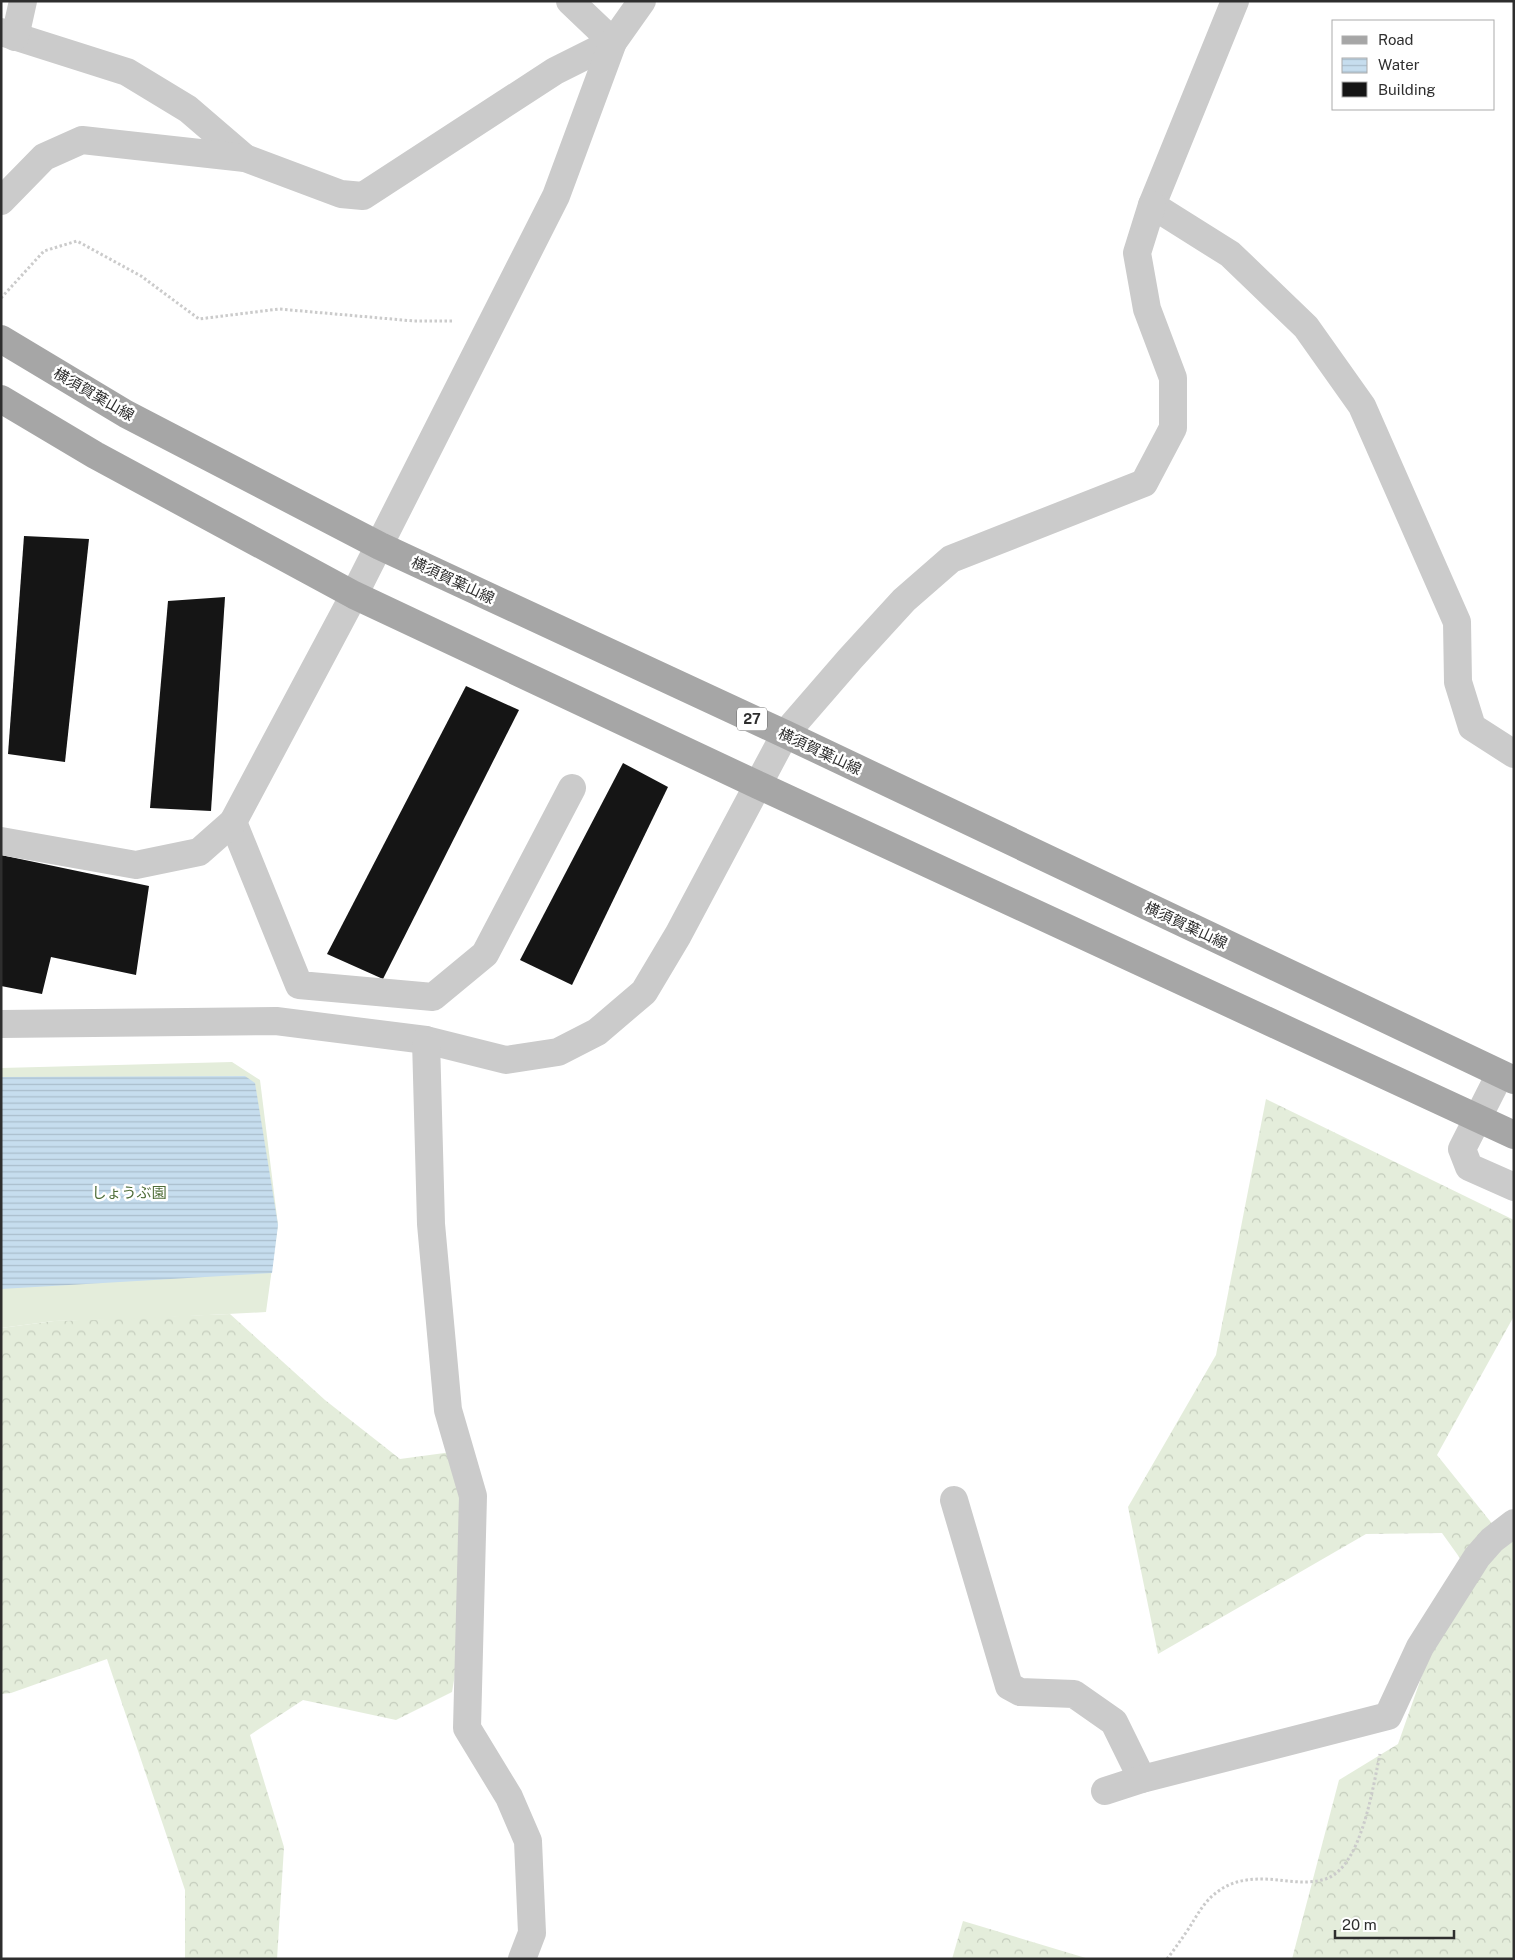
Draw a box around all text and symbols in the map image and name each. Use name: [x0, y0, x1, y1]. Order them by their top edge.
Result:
legend: [1332, 20, 1495, 110]
text: Road: [1378, 31, 1414, 48]
text: Water: [1378, 56, 1420, 73]
text: Building: [1378, 81, 1436, 98]
street label: 横須賀葉山線: [51, 364, 137, 424]
street label: 横須賀葉山線: [409, 553, 497, 607]
road number: 27: [737, 708, 767, 731]
street label: 横須賀葉山線: [776, 724, 864, 778]
street label: 横須賀葉山線: [1142, 898, 1230, 952]
park label: しょうぶ園: [91, 1184, 167, 1201]
scale bar: [1335, 1908, 1454, 1940]
text: 20 m: [1342, 1916, 1377, 1933]

